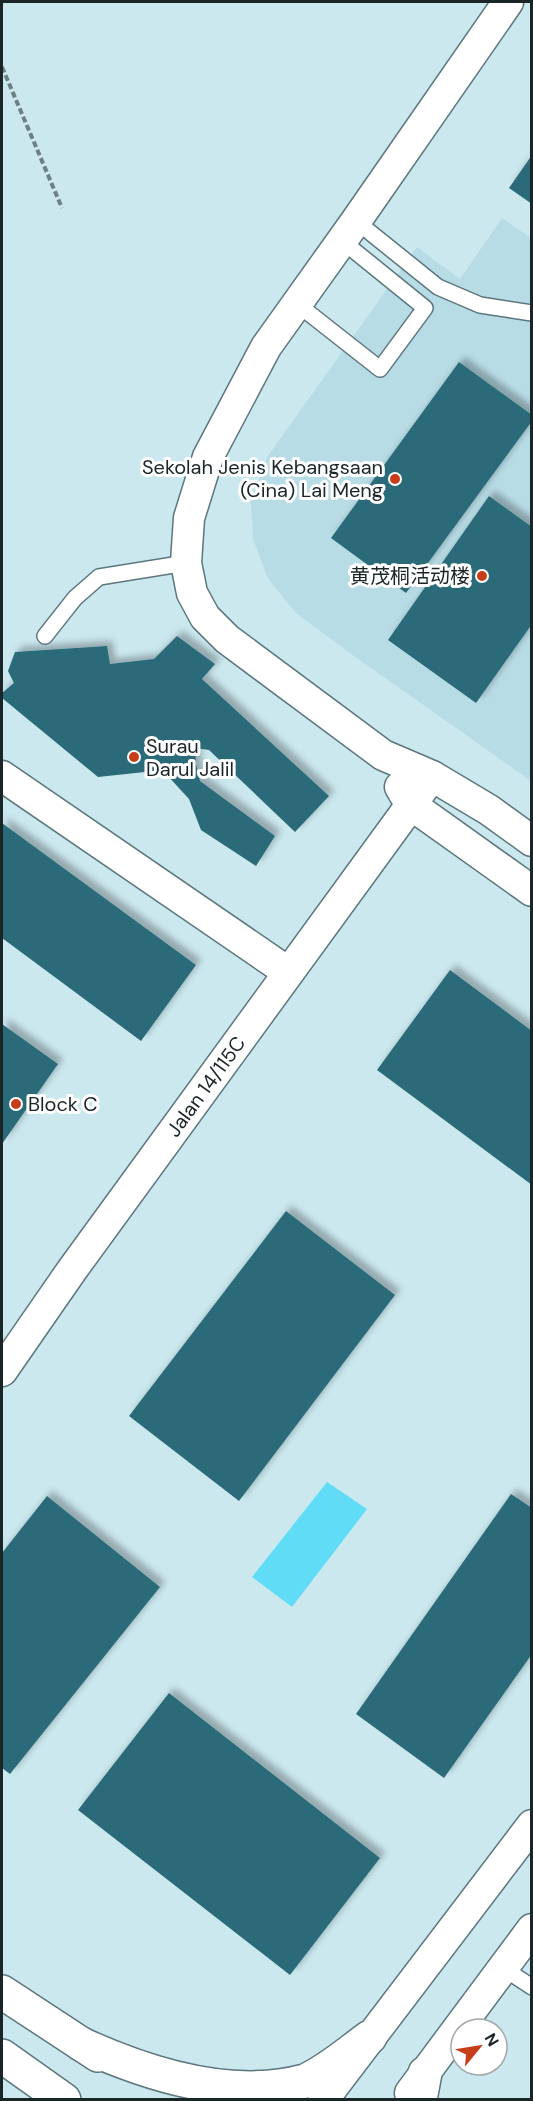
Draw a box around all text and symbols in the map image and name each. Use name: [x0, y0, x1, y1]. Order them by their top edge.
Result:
place label: Sekolah Jenis Kebangsaan (Cina) Lai Meng: [142, 454, 383, 503]
marker: Sekolah Jenis Kebangsaan (Cina) Lai Meng: [388, 472, 402, 486]
place label: 黄茂桐活动楼: [350, 563, 470, 589]
marker: 黄茂桐活动楼: [475, 569, 489, 583]
place label: Surau Darul Jalil: [146, 733, 234, 782]
marker: Surau Darul Jalil: [127, 750, 141, 764]
street label: Jalan 14/115C: [160, 1031, 251, 1142]
place label: Block C: [28, 1091, 98, 1117]
marker: Block C: [9, 1097, 23, 1111]
north arrow: [449, 2017, 509, 2077]
text: N: [480, 2029, 504, 2050]

